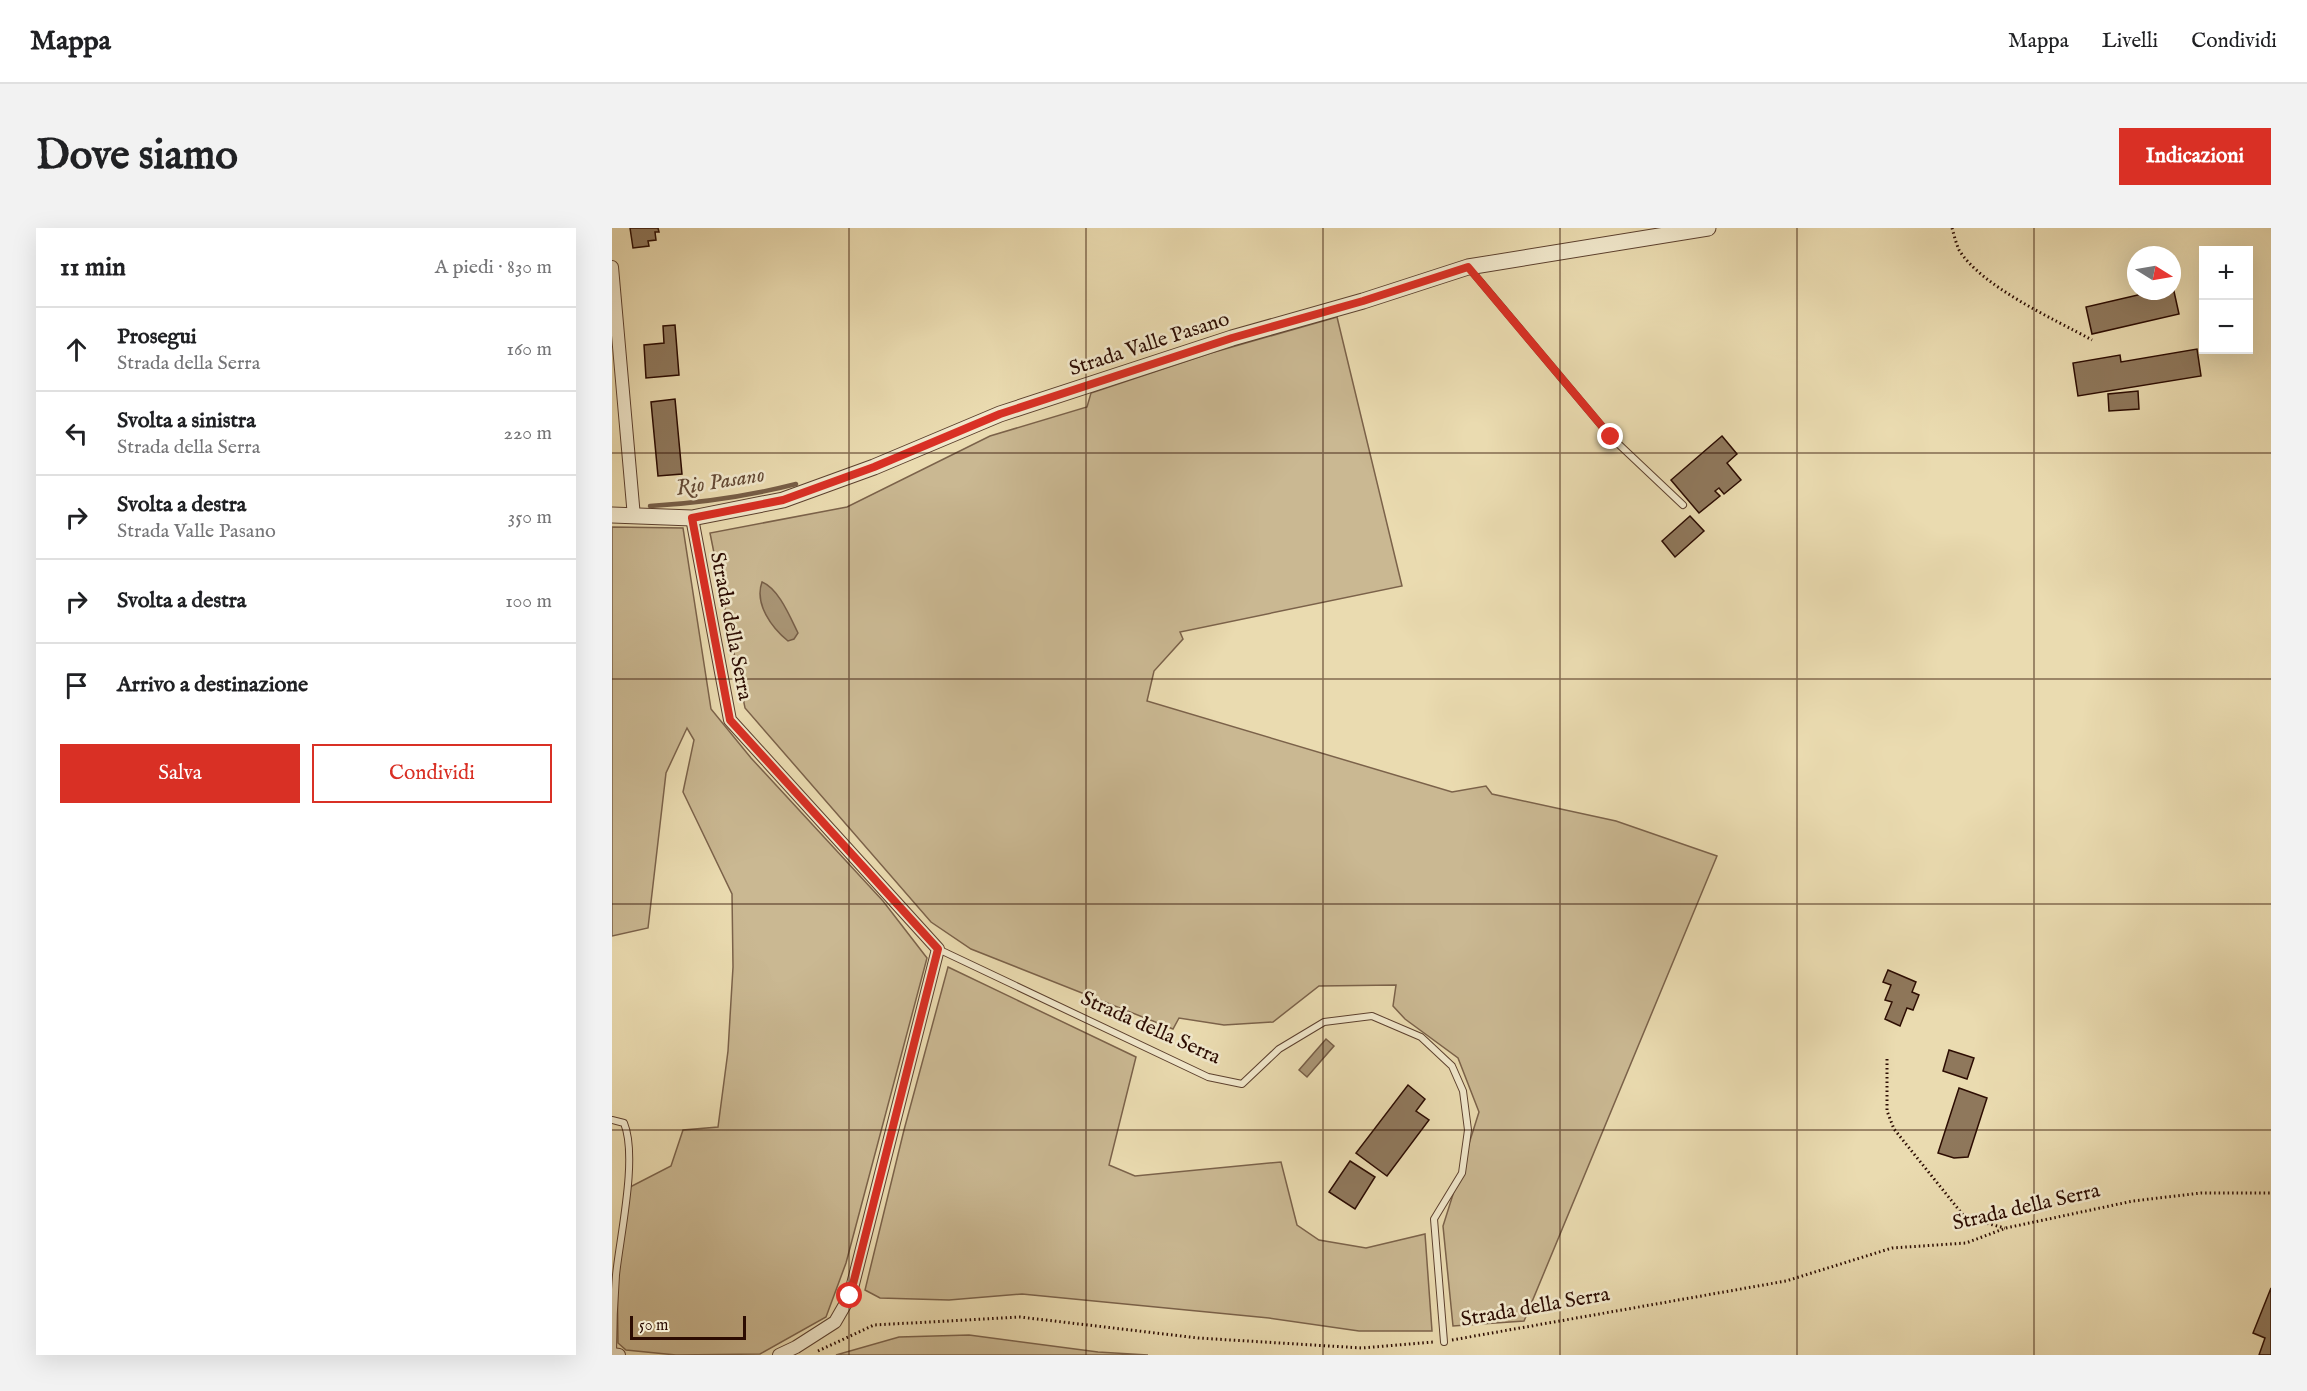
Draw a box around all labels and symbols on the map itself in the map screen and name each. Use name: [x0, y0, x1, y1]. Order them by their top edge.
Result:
north arrow: [2127, 246, 2181, 300]
street label: Strada Valle Pasano: [1066, 306, 1233, 383]
route end: [1597, 423, 1623, 449]
water label: Rio Pasano: [674, 461, 767, 503]
street label: Strada della Serra: [703, 550, 758, 704]
street label: Strada della Serra: [1076, 985, 1225, 1072]
street label: Strada della Serra: [1950, 1177, 2104, 1238]
street label: Strada della Serra: [1459, 1281, 1613, 1334]
route start: [836, 1282, 862, 1308]
scale bar: [630, 1313, 746, 1340]

